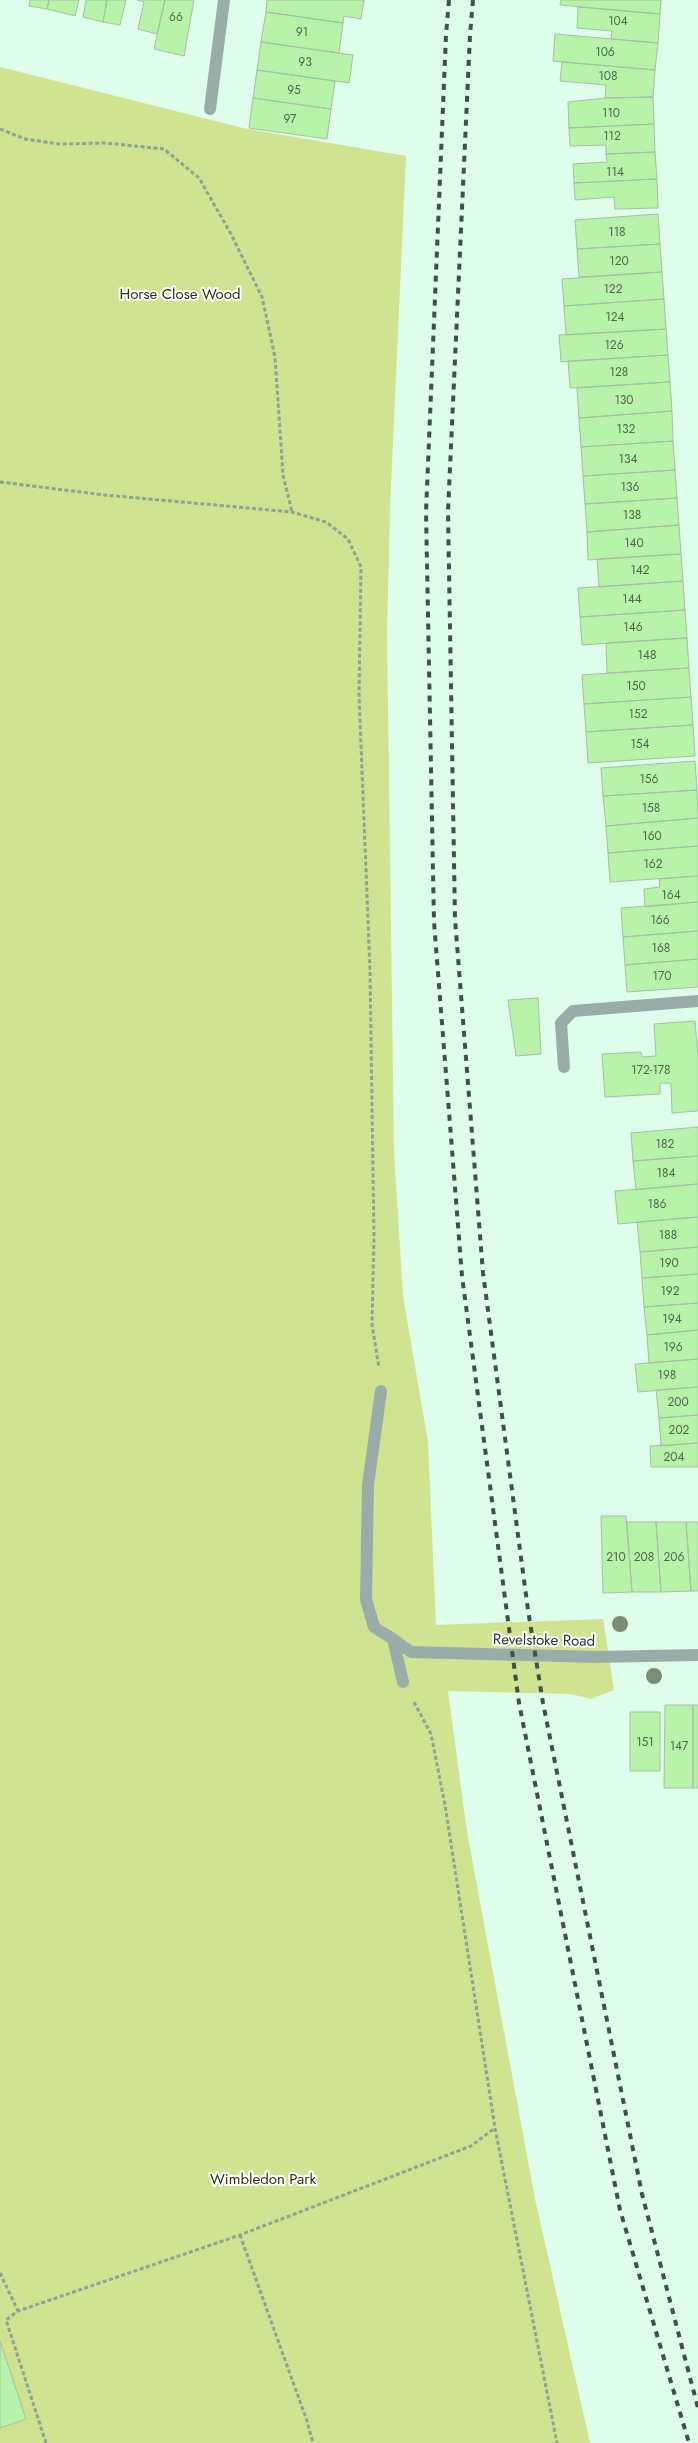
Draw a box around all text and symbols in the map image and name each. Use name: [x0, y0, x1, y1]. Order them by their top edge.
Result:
house number: 66: [169, 8, 183, 26]
house number: 104: [608, 12, 628, 30]
house number: 91: [296, 23, 308, 41]
house number: 106: [595, 43, 615, 61]
house number: 93: [298, 53, 312, 71]
house number: 108: [598, 67, 618, 85]
house number: 95: [287, 81, 301, 99]
house number: 110: [602, 104, 620, 122]
house number: 97: [284, 110, 297, 128]
house number: 112: [603, 127, 621, 145]
house number: 114: [606, 163, 624, 181]
house number: 118: [608, 223, 626, 241]
house number: 120: [609, 252, 629, 270]
house number: 122: [603, 280, 623, 298]
park label: Horse Close Wood: [119, 283, 241, 305]
house number: 124: [605, 308, 625, 326]
house number: 126: [604, 336, 624, 354]
house number: 128: [610, 363, 628, 381]
house number: 130: [614, 391, 634, 409]
house number: 132: [617, 420, 636, 438]
house number: 134: [619, 450, 637, 468]
house number: 136: [621, 478, 640, 496]
house number: 138: [623, 506, 641, 524]
house number: 140: [624, 534, 644, 552]
house number: 142: [630, 561, 650, 579]
house number: 144: [622, 590, 642, 608]
house number: 146: [623, 618, 643, 636]
house number: 148: [638, 646, 656, 664]
house number: 150: [626, 677, 646, 695]
house number: 152: [629, 705, 648, 723]
house number: 154: [630, 735, 650, 753]
house number: 156: [639, 770, 659, 788]
house number: 158: [642, 799, 660, 817]
house number: 160: [642, 827, 662, 845]
house number: 162: [643, 855, 663, 873]
house number: 164: [661, 886, 681, 904]
house number: 166: [650, 911, 670, 929]
house number: 168: [652, 939, 670, 957]
house number: 170: [653, 967, 671, 985]
house number: 172-178: [631, 1061, 671, 1079]
house number: 182: [656, 1135, 675, 1153]
house number: 184: [657, 1164, 675, 1182]
house number: 186: [648, 1195, 667, 1213]
house number: 188: [659, 1226, 677, 1244]
house number: 190: [659, 1254, 679, 1272]
house number: 192: [660, 1282, 680, 1300]
house number: 194: [662, 1310, 682, 1328]
house number: 196: [663, 1338, 683, 1356]
house number: 198: [658, 1366, 676, 1384]
house number: 200: [667, 1393, 689, 1411]
house number: 202: [669, 1421, 690, 1439]
house number: 204: [663, 1448, 685, 1466]
house number: 210: [606, 1548, 626, 1566]
house number: 208: [634, 1548, 654, 1566]
house number: 206: [664, 1548, 685, 1566]
street label: Revelstoke Road: [493, 1628, 595, 1652]
house number: 151: [636, 1733, 654, 1751]
house number: 147: [670, 1737, 689, 1755]
park label: Wimbledon Park: [210, 2168, 316, 2190]

